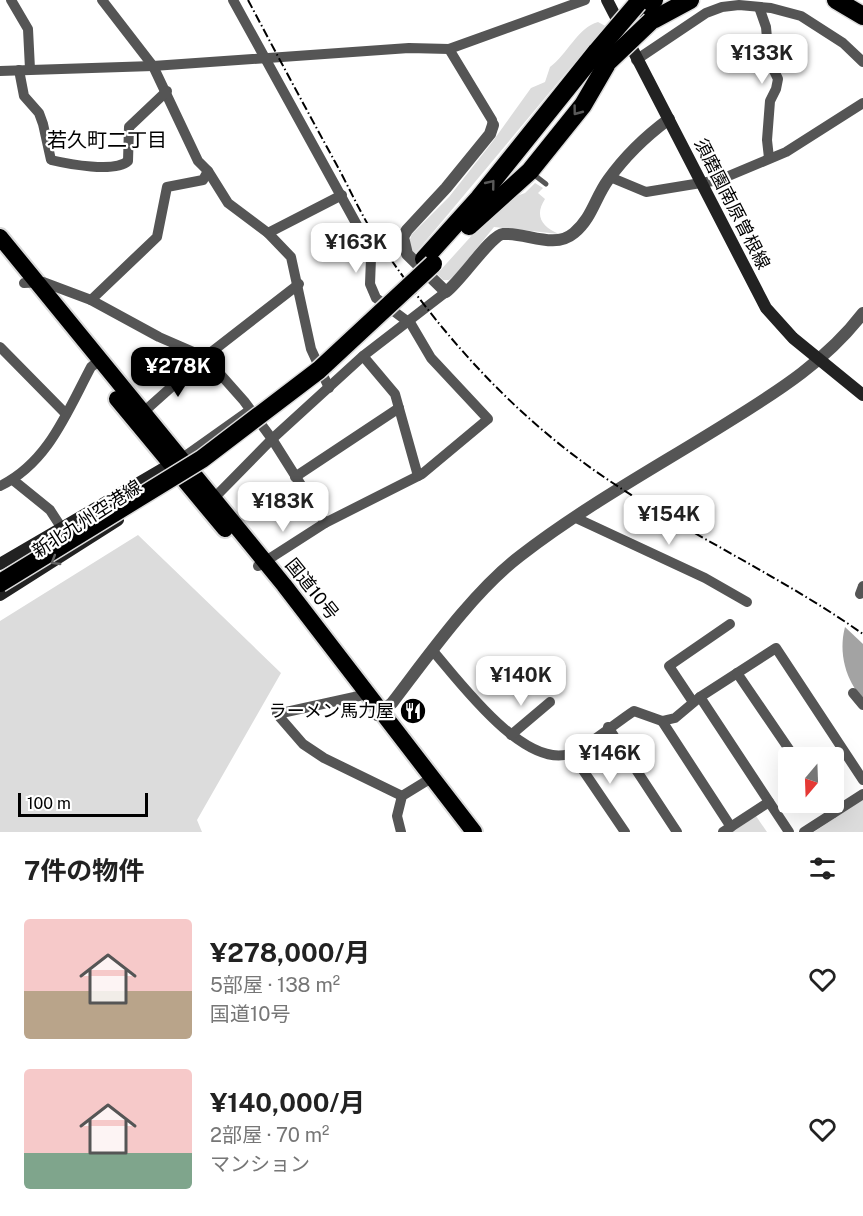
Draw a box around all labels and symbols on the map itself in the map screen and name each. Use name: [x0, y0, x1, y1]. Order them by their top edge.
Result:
pin: ¥133K: [720, 34, 804, 85]
one-way arrow: [573, 105, 584, 116]
district label: 若久町二丁目: [47, 128, 167, 152]
street label: 須磨園南原曽根線: [690, 135, 774, 273]
one-way arrow: [483, 180, 494, 191]
pin: ¥163K: [314, 223, 398, 274]
pin: ¥278K: [136, 347, 220, 398]
street label: 新北九州空港線: [28, 475, 145, 562]
pin: ¥183K: [241, 482, 325, 533]
pin: ¥154K: [627, 495, 711, 546]
one-way arrow: [51, 554, 61, 566]
street label: 国道10号: [281, 554, 343, 623]
pin: ¥140K: [479, 656, 563, 707]
restaurant icon: ラーメン馬力屋: [398, 696, 428, 726]
place label: ラーメン馬力屋: [269, 700, 394, 721]
pin: ¥146K: [568, 734, 652, 785]
north arrow: [778, 747, 844, 813]
scale bar: [18, 790, 148, 818]

